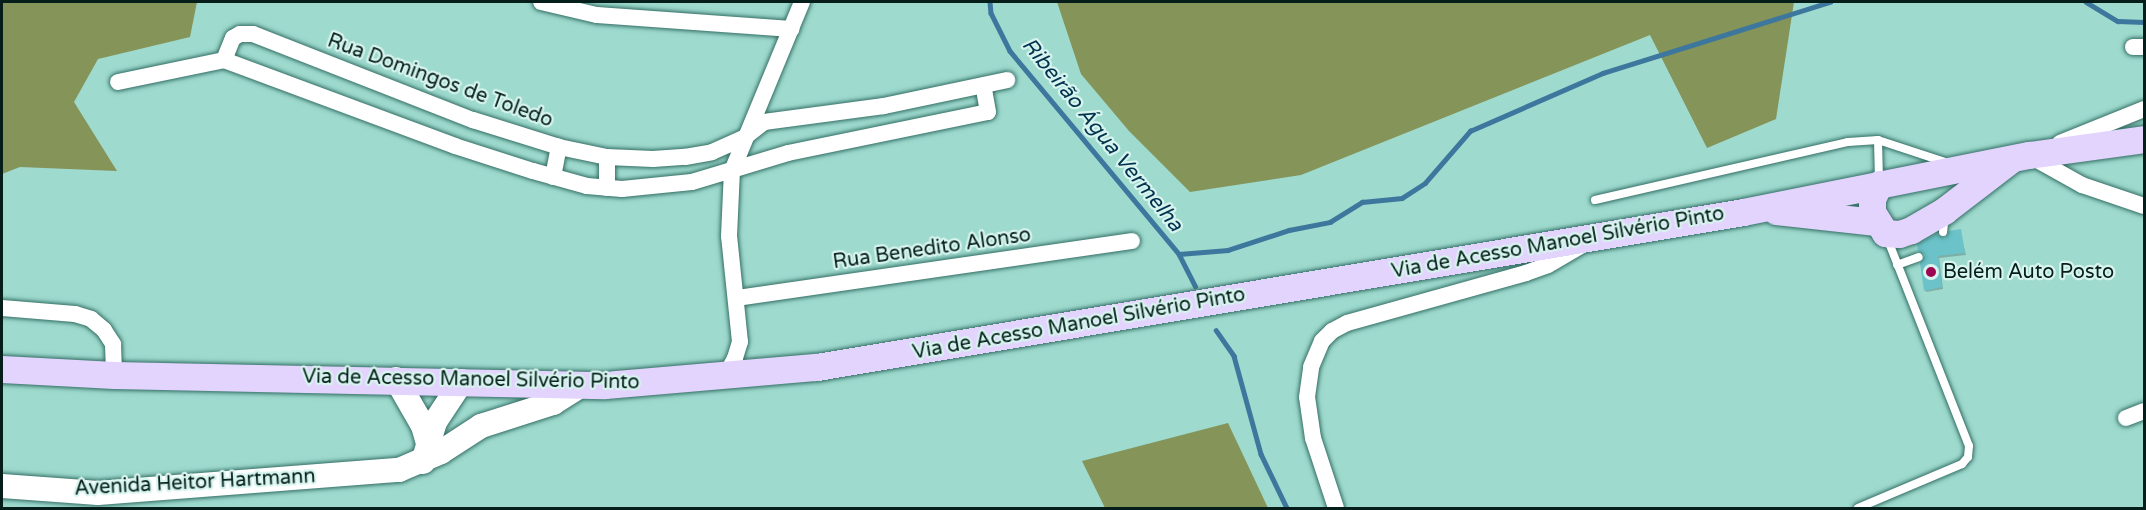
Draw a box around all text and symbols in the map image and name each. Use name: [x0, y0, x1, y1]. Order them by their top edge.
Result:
street label: Rua Domingos de Toledo: [324, 29, 556, 133]
water label: Ribeirão Água Vermelha: [1016, 33, 1188, 237]
street label: Via de Acesso Manoel Silvério Pinto: [1390, 202, 1726, 284]
street label: Rua Benedito Alonso: [831, 223, 1033, 275]
place label: Belém Auto Posto: [1943, 260, 2114, 284]
marker: Belém Auto Posto: [1924, 265, 1938, 279]
street label: Via de Acesso Manoel Silvério Pinto: [911, 283, 1247, 365]
street label: Via de Acesso Manoel Silvério Pinto: [302, 365, 640, 395]
street label: Avenida Heitor Hartmann: [74, 465, 316, 501]

